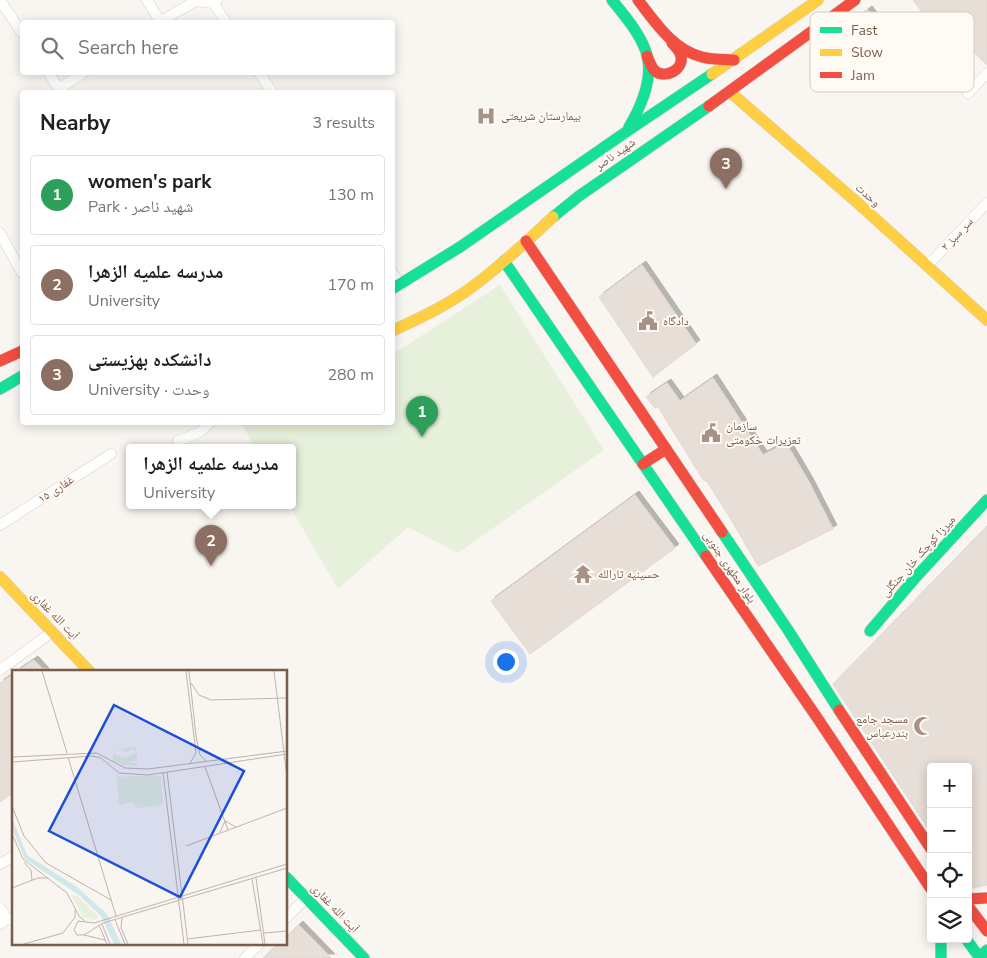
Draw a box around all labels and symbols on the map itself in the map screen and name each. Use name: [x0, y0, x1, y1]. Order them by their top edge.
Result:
legend: [810, 12, 974, 92]
text: Fast: [851, 21, 877, 40]
text: Slow: [851, 43, 883, 62]
text: Jam: [850, 66, 875, 85]
hospital icon: بیمارستان شریعتی: [475, 105, 497, 127]
place label: بیمارستان شریعتی: [501, 108, 581, 124]
street label: شهید ناصر: [591, 134, 639, 174]
pin: 3: [710, 148, 742, 189]
street label: وحدت: [852, 180, 884, 210]
street label: سر سبز ۲: [937, 214, 977, 254]
public building icon: دادگاه: [637, 310, 659, 332]
place label: دادگاه: [663, 313, 689, 329]
pin: 1: [406, 396, 438, 437]
place label: سازمان تعزیرات حکومتی: [726, 418, 801, 448]
public building icon: سازمان تعزیرات حکومتی: [700, 422, 722, 444]
street label: غفاری ۱۵: [35, 471, 77, 507]
street label: میرزا کوچک خان جنگلی: [877, 512, 959, 600]
pin: 2: [195, 525, 227, 566]
street label: بلوار مطهری جنوبی: [700, 528, 760, 606]
temple icon: حسینیه ثارالله: [572, 563, 594, 585]
place label: حسینیه ثارالله: [598, 566, 660, 582]
street label: آیت الله غفاری: [28, 587, 83, 644]
your location: [493, 649, 519, 675]
inset map: [12, 670, 288, 946]
place label: مسجد جامع بندرعباس: [856, 711, 908, 741]
mosque icon: مسجد جامع بندرعباس: [912, 715, 934, 737]
street label: آیت الله غفاری: [308, 880, 363, 937]

